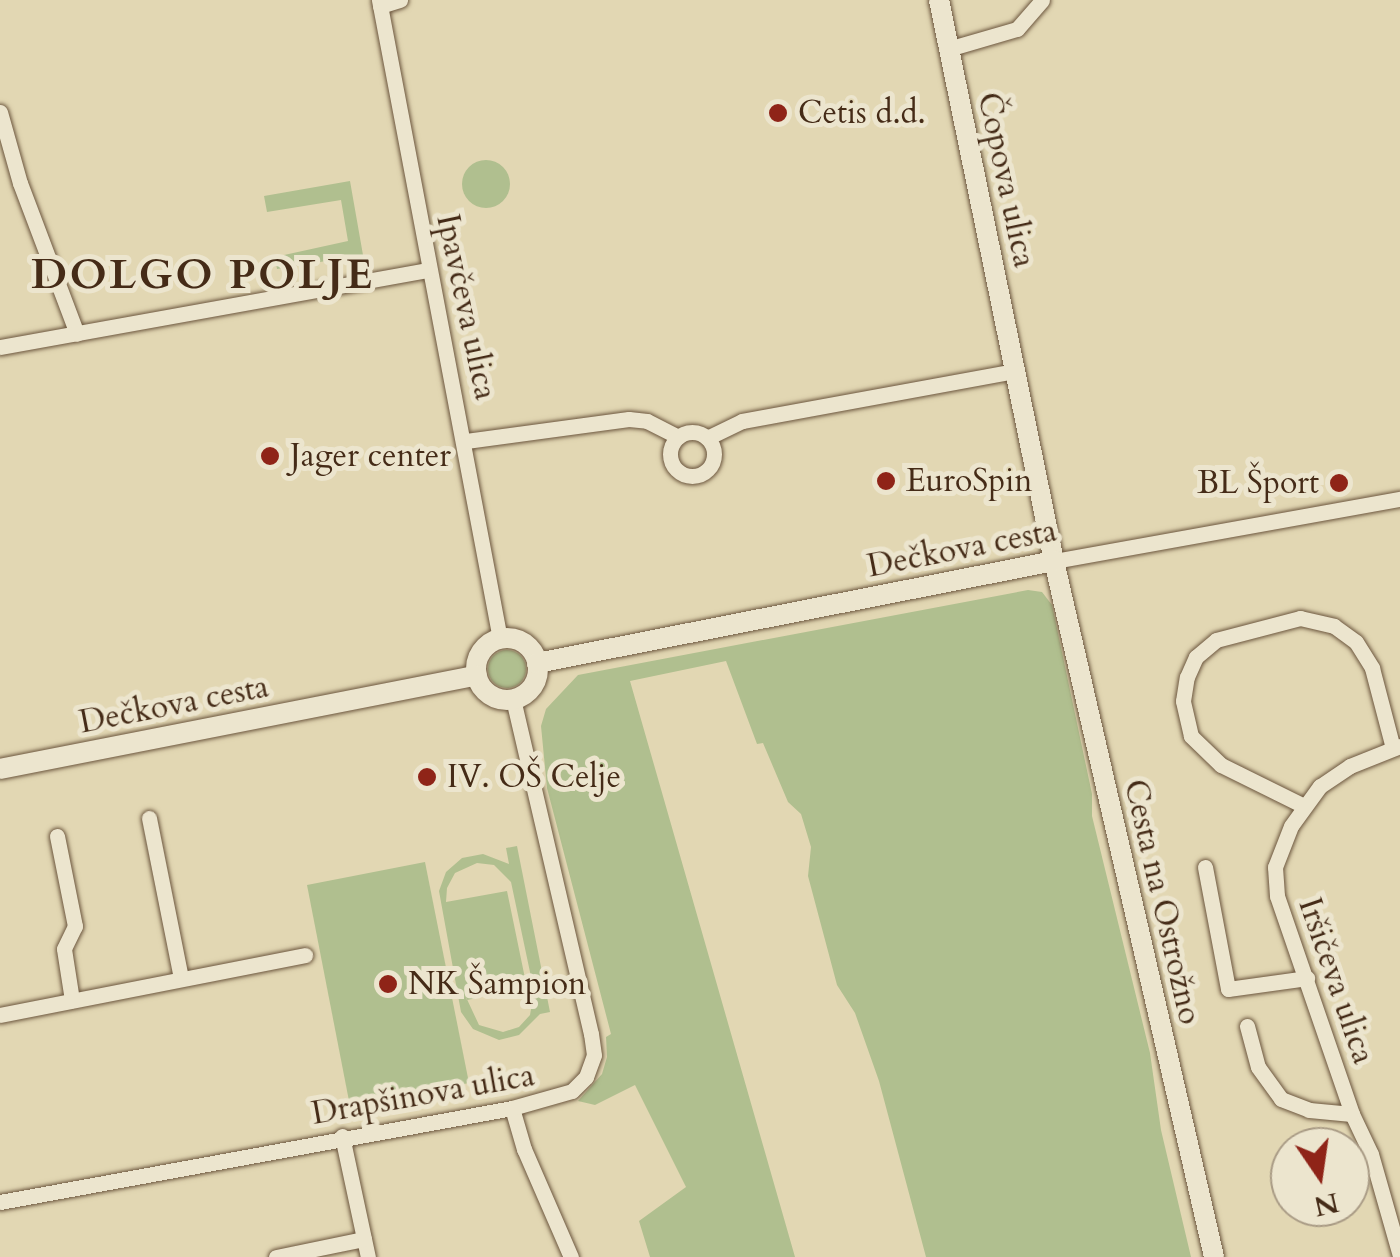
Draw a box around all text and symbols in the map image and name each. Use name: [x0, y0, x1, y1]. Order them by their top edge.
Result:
street label: Čopova ulica: [969, 89, 1043, 271]
place label: Cetis d.d.: [798, 94, 926, 132]
marker: Cetis d.d.: [767, 102, 789, 124]
street label: Ipavčeva ulica: [428, 211, 504, 403]
district label: DOLGO POLJE: [31, 250, 375, 300]
place label: Jager center: [290, 437, 451, 475]
marker: Jager center: [259, 445, 281, 467]
place label: EuroSpin: [906, 462, 1033, 500]
place label: BL Šport: [1197, 464, 1319, 502]
marker: EuroSpin: [875, 470, 897, 492]
marker: BL Šport: [1328, 472, 1350, 494]
street label: Dečkova cesta: [864, 512, 1060, 586]
street label: Dečkova cesta: [76, 668, 272, 742]
place label: IV. OŠ Celje: [447, 758, 621, 796]
marker: IV. OŠ Celje: [416, 766, 438, 788]
street label: Cesta na Ostrožno: [1115, 776, 1209, 1028]
street label: Iršičeva ulica: [1290, 893, 1382, 1069]
place label: NK Šampion: [408, 965, 586, 1003]
marker: NK Šampion: [377, 973, 399, 995]
street label: Drapšinova ulica: [309, 1057, 537, 1133]
north arrow: [1270, 1127, 1370, 1227]
text: N: [1310, 1183, 1342, 1226]

